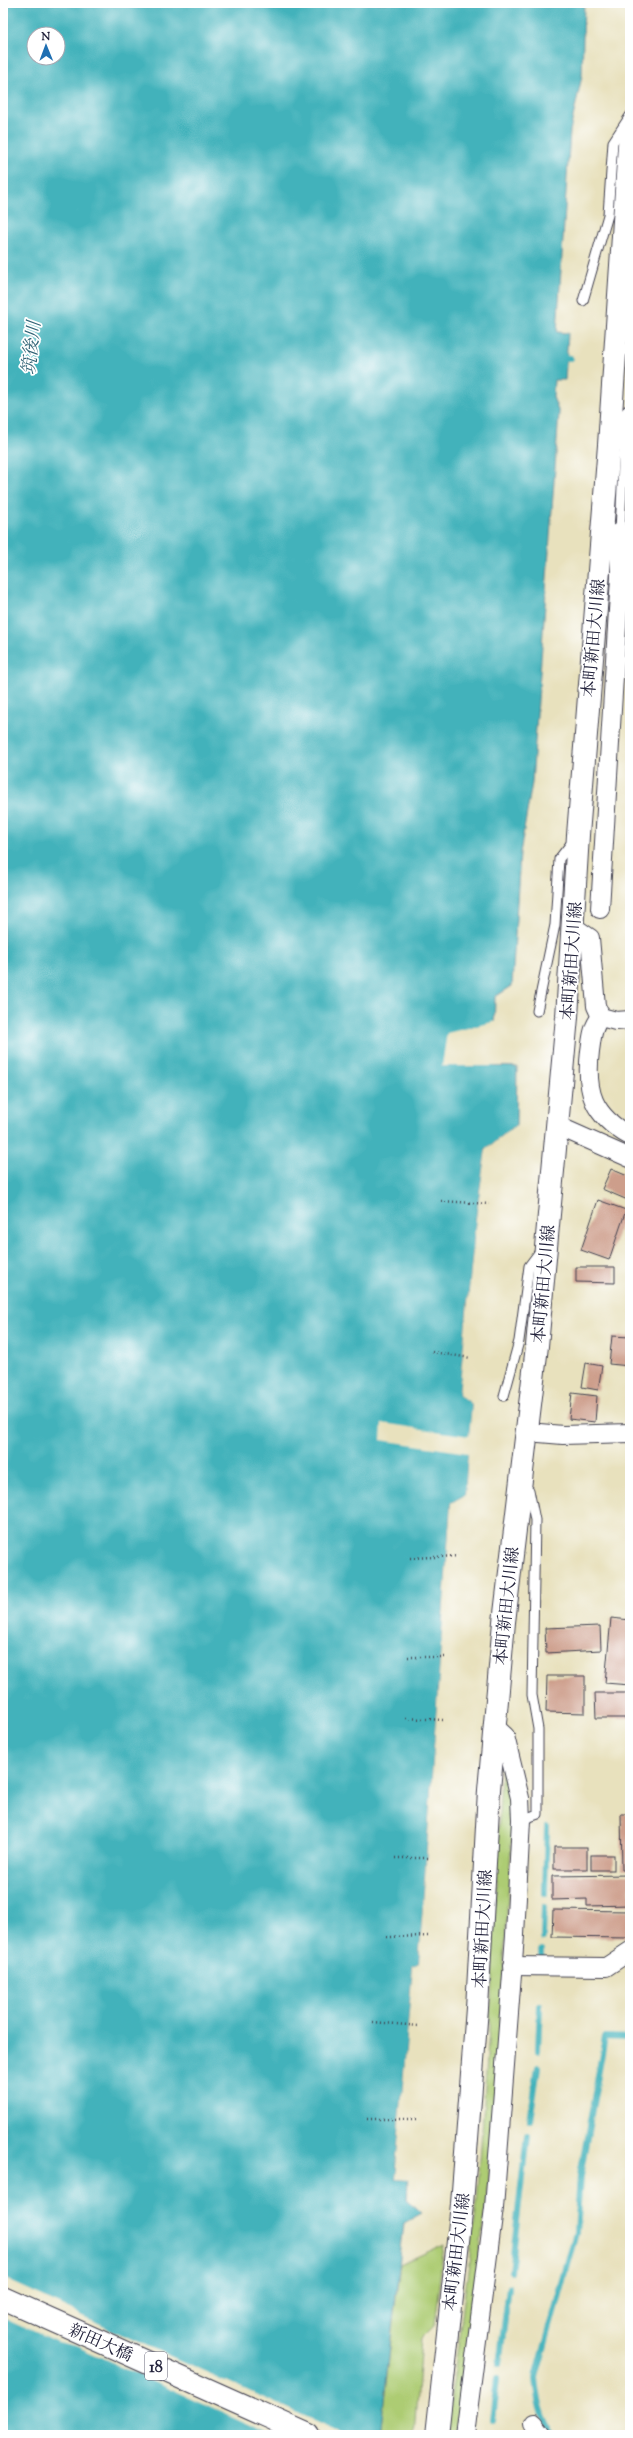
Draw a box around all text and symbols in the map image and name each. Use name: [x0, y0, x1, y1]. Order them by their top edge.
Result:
north arrow: [26, 26, 66, 66]
text: N: [40, 29, 51, 45]
water label: 筑後川: [17, 318, 49, 376]
street label: 本町新田大川線: [578, 578, 612, 698]
street label: 本町新田大川線: [557, 901, 589, 1021]
street label: 本町新田大川線: [528, 1224, 562, 1344]
street label: 本町新田大川線: [490, 1546, 526, 1667]
street label: 本町新田大川線: [469, 1869, 499, 1989]
street label: 本町新田大川線: [439, 2192, 477, 2313]
street label: 新田大橋: [64, 2319, 136, 2369]
road number: 18: [145, 2352, 167, 2380]

